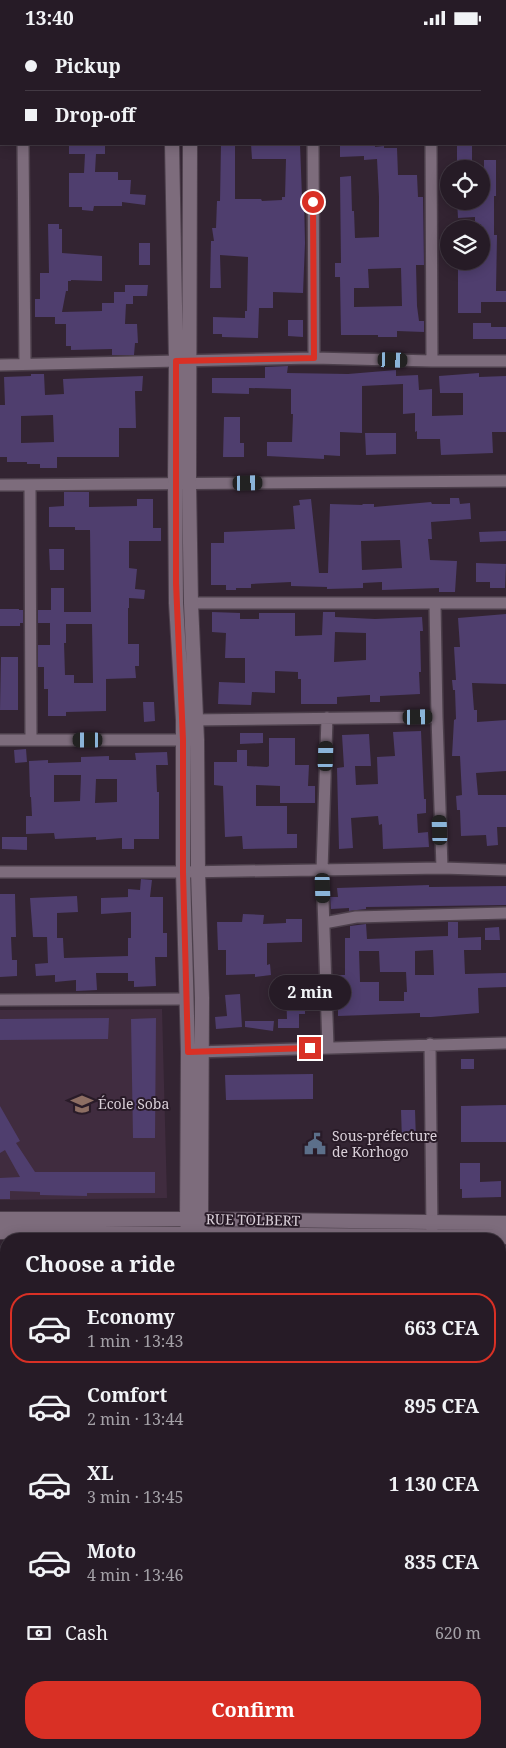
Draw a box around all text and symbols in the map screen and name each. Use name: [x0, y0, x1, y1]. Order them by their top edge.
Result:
text: 13:40: [25, 5, 74, 31]
text: Pickup: [55, 53, 121, 79]
text: Drop-off: [55, 102, 135, 128]
map controls: [440, 160, 490, 270]
button: locate: [440, 160, 490, 210]
route start: [302, 191, 324, 213]
button: layers: [440, 220, 490, 270]
car: [377, 352, 408, 368]
car: [232, 475, 263, 491]
car: [402, 709, 433, 725]
car: [73, 733, 103, 748]
car: [317, 741, 334, 771]
car: [431, 815, 448, 845]
car: [314, 873, 331, 903]
callout: 2 min: [269, 975, 351, 1011]
text: 2 min: [287, 981, 333, 1003]
route end: [299, 1037, 321, 1059]
school or university icon: École Soba: [69, 1091, 95, 1117]
place label: École Soba: [98, 1094, 169, 1113]
place label: Sous-préfecture de Korhogo: [332, 1126, 437, 1161]
public building icon: Sous-préfecture de Korhogo: [302, 1131, 328, 1157]
street label: RUE TOLBERT: [206, 1209, 301, 1230]
text: Choose a ride: [25, 1248, 175, 1278]
text: Economy: [87, 1304, 175, 1330]
icon: car: [27, 1306, 72, 1351]
text: 663 CFA: [404, 1315, 479, 1341]
text: 1 min · 13:43: [87, 1330, 183, 1352]
text: Comfort: [87, 1382, 167, 1408]
icon: car: [27, 1384, 72, 1429]
text: 895 CFA: [404, 1393, 479, 1419]
text: 2 min · 13:44: [87, 1408, 183, 1430]
text: XL: [87, 1460, 113, 1486]
icon: car: [27, 1462, 72, 1507]
text: 1 130 CFA: [389, 1471, 479, 1497]
text: 3 min · 13:45: [87, 1486, 183, 1508]
text: Moto: [87, 1538, 136, 1564]
icon: car: [27, 1540, 72, 1585]
text: 835 CFA: [404, 1549, 479, 1575]
text: 4 min · 13:46: [87, 1564, 183, 1586]
icon: cash: [25, 1619, 53, 1647]
text: Cash: [65, 1620, 108, 1646]
text: 620 m: [435, 1622, 481, 1644]
button: Confirm: [25, 1681, 481, 1739]

